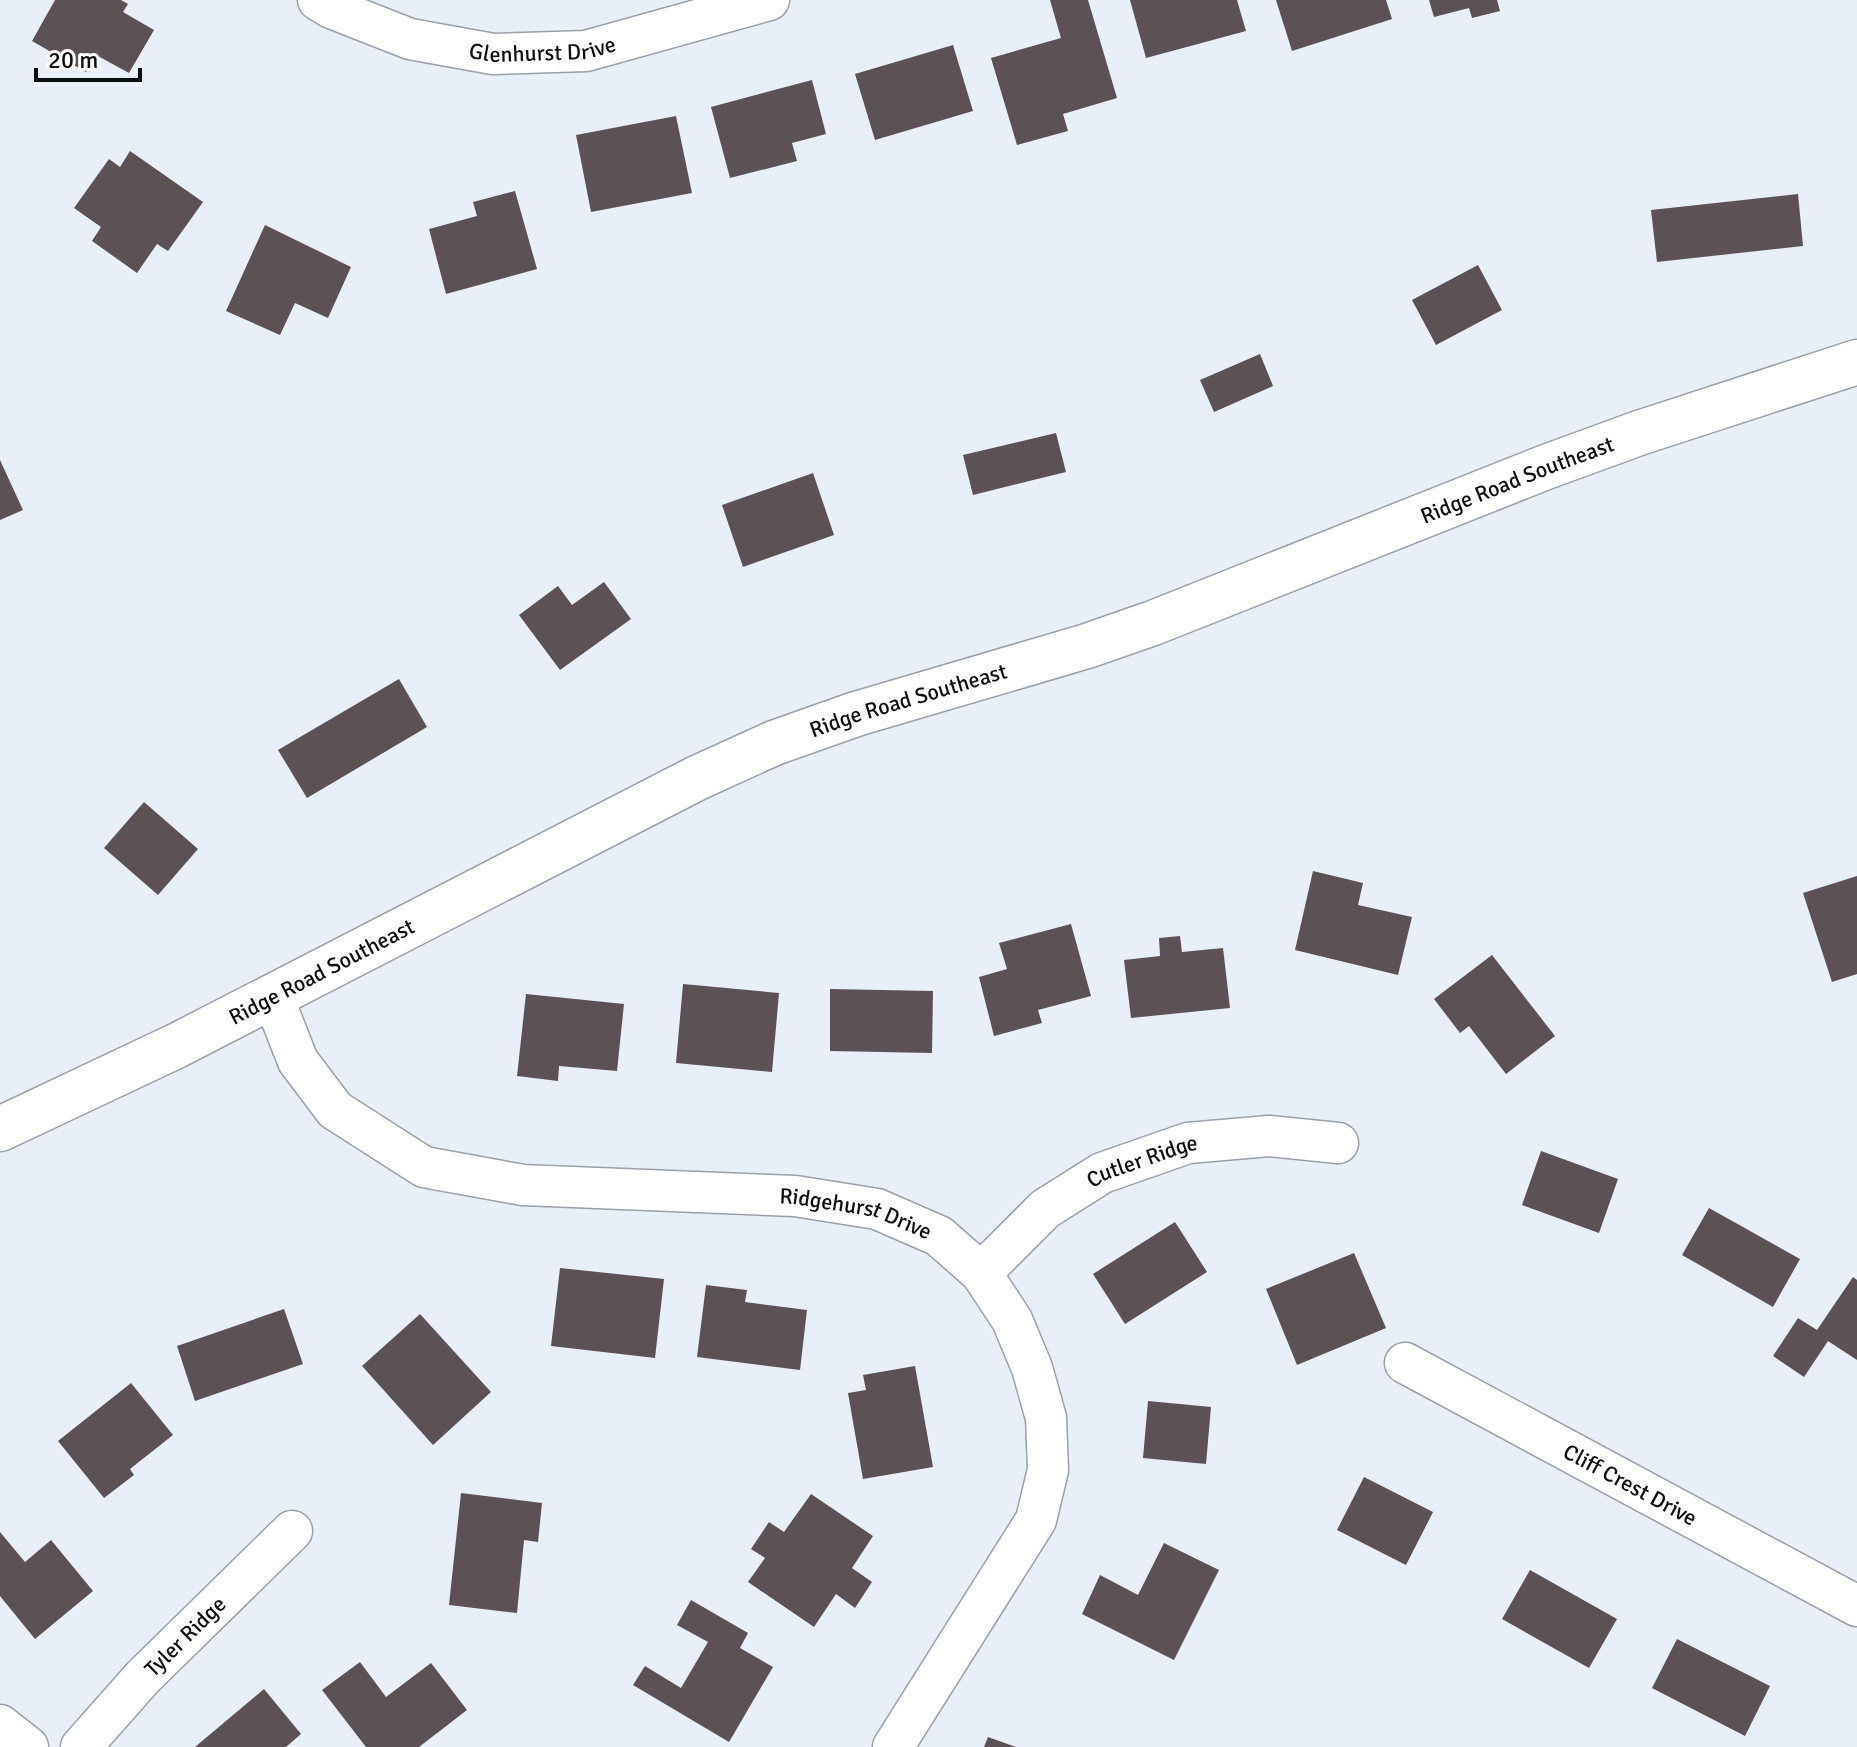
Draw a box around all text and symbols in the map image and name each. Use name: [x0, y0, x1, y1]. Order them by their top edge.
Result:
street label: Glenhurst Drive: [467, 30, 619, 68]
scale bar: [36, 32, 140, 82]
text: 20 m: [48, 45, 98, 75]
street label: Ridge Road Southeast: [1416, 430, 1618, 530]
street label: Ridge Road Southeast: [806, 657, 1010, 743]
street label: Ridge Road Southeast: [224, 913, 419, 1031]
street label: Cutler Ridge: [1081, 1129, 1198, 1194]
street label: Ridgehurst Drive: [779, 1182, 936, 1245]
street label: Cliff Crest Drive: [1559, 1438, 1702, 1532]
street label: Tyler Ridge: [139, 1591, 231, 1682]

